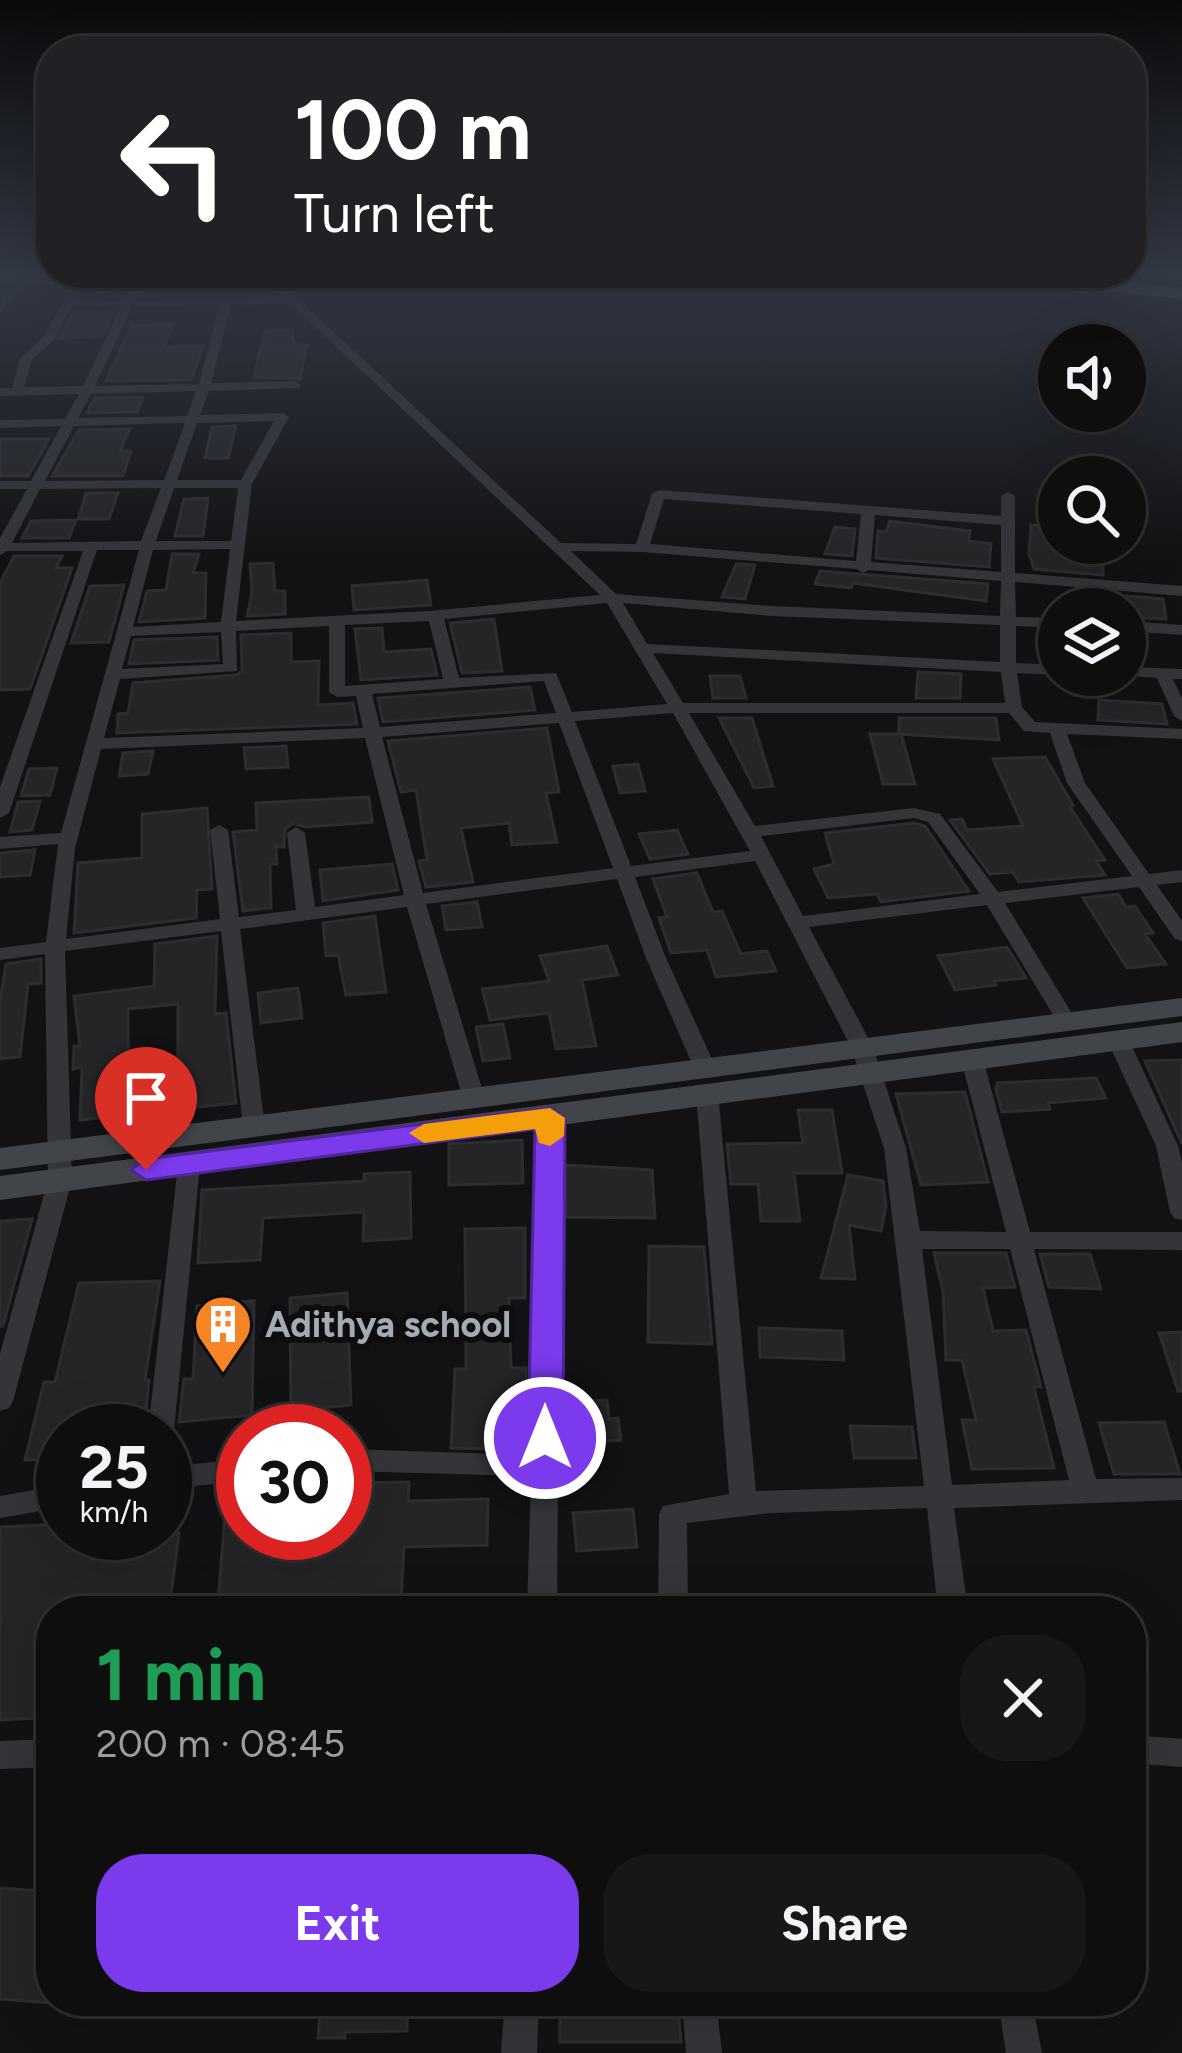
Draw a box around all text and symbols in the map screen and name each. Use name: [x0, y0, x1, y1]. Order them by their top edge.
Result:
text: 100 m: [294, 79, 532, 180]
icon: left: [96, 84, 252, 240]
text: Turn left: [294, 181, 495, 246]
map controls: [1038, 324, 1146, 696]
button: sound: [1038, 324, 1146, 432]
button: search: [1038, 456, 1146, 564]
button: layers: [1038, 588, 1146, 696]
pin: [95, 1047, 197, 1170]
icon: arrive: [113, 1065, 179, 1131]
building icon: Adithya school: [192, 1293, 254, 1375]
place label: Adithya school: [265, 1303, 511, 1346]
position arrow: [482, 1375, 608, 1501]
speed limit sign: 30: [216, 1404, 372, 1560]
text: 25: [79, 1431, 149, 1503]
text: km/h: [80, 1493, 148, 1530]
text: 1 min: [96, 1632, 266, 1718]
button: close: [960, 1635, 1086, 1761]
text: 200 m · 08:45: [96, 1720, 345, 1767]
button: Exit: [96, 1854, 579, 1992]
button: Share: [603, 1854, 1086, 1992]

